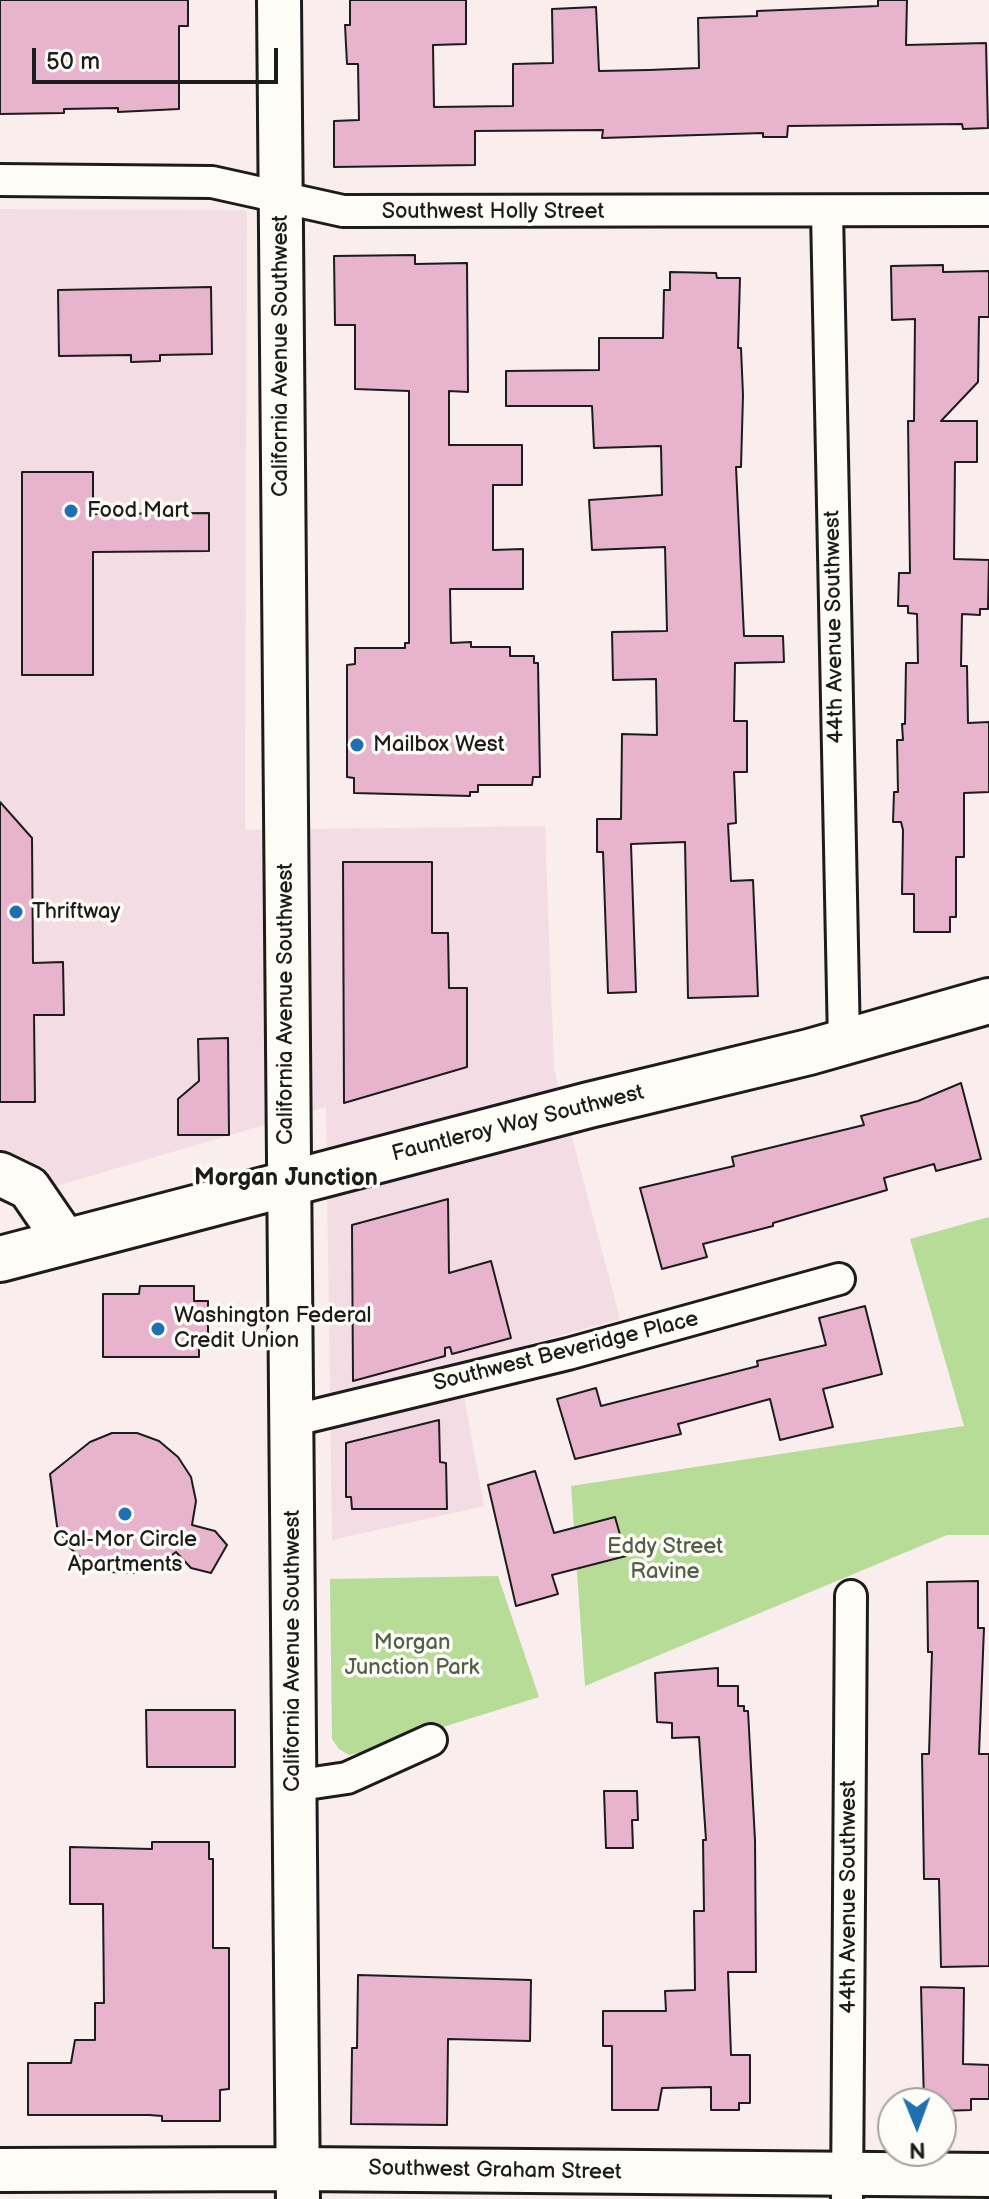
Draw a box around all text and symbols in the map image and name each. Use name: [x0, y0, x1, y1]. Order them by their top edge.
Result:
scale bar: [36, 32, 282, 82]
text: 50 m: [46, 47, 100, 76]
street label: Southwest Holly Street: [382, 199, 604, 225]
street label: California Avenue Southwest: [268, 215, 294, 497]
place label: Food Mart: [87, 498, 189, 524]
marker: Food Mart: [62, 502, 80, 520]
street label: 44th Avenue Southwest: [820, 510, 850, 744]
place label: Mailbox West: [373, 732, 504, 758]
marker: Mailbox West: [348, 736, 366, 754]
street label: California Avenue Southwest: [273, 863, 299, 1145]
place label: Thriftway: [32, 899, 120, 925]
marker: Thriftway: [7, 903, 25, 921]
street label: Fauntleroy Way Southwest: [389, 1080, 647, 1168]
district label: Morgan Junction: [194, 1165, 378, 1193]
place label: Washington Federal Credit Union: [174, 1303, 372, 1354]
street label: Southwest Beveridge Place: [431, 1306, 701, 1398]
marker: Washington Federal Credit Union: [149, 1320, 167, 1338]
marker: Cal-Mor Circle Apartments: [116, 1505, 134, 1523]
street label: California Avenue Southwest: [280, 1510, 306, 1792]
place label: Cal-Mor Circle Apartments: [53, 1527, 197, 1578]
park label: Eddy Street Ravine: [607, 1534, 723, 1586]
park label: Morgan Junction Park: [345, 1630, 479, 1682]
street label: 44th Avenue Southwest: [836, 1780, 862, 2014]
north arrow: [877, 2087, 957, 2167]
text: N: [909, 2136, 926, 2163]
street label: Southwest Graham Street: [368, 2156, 622, 2186]

